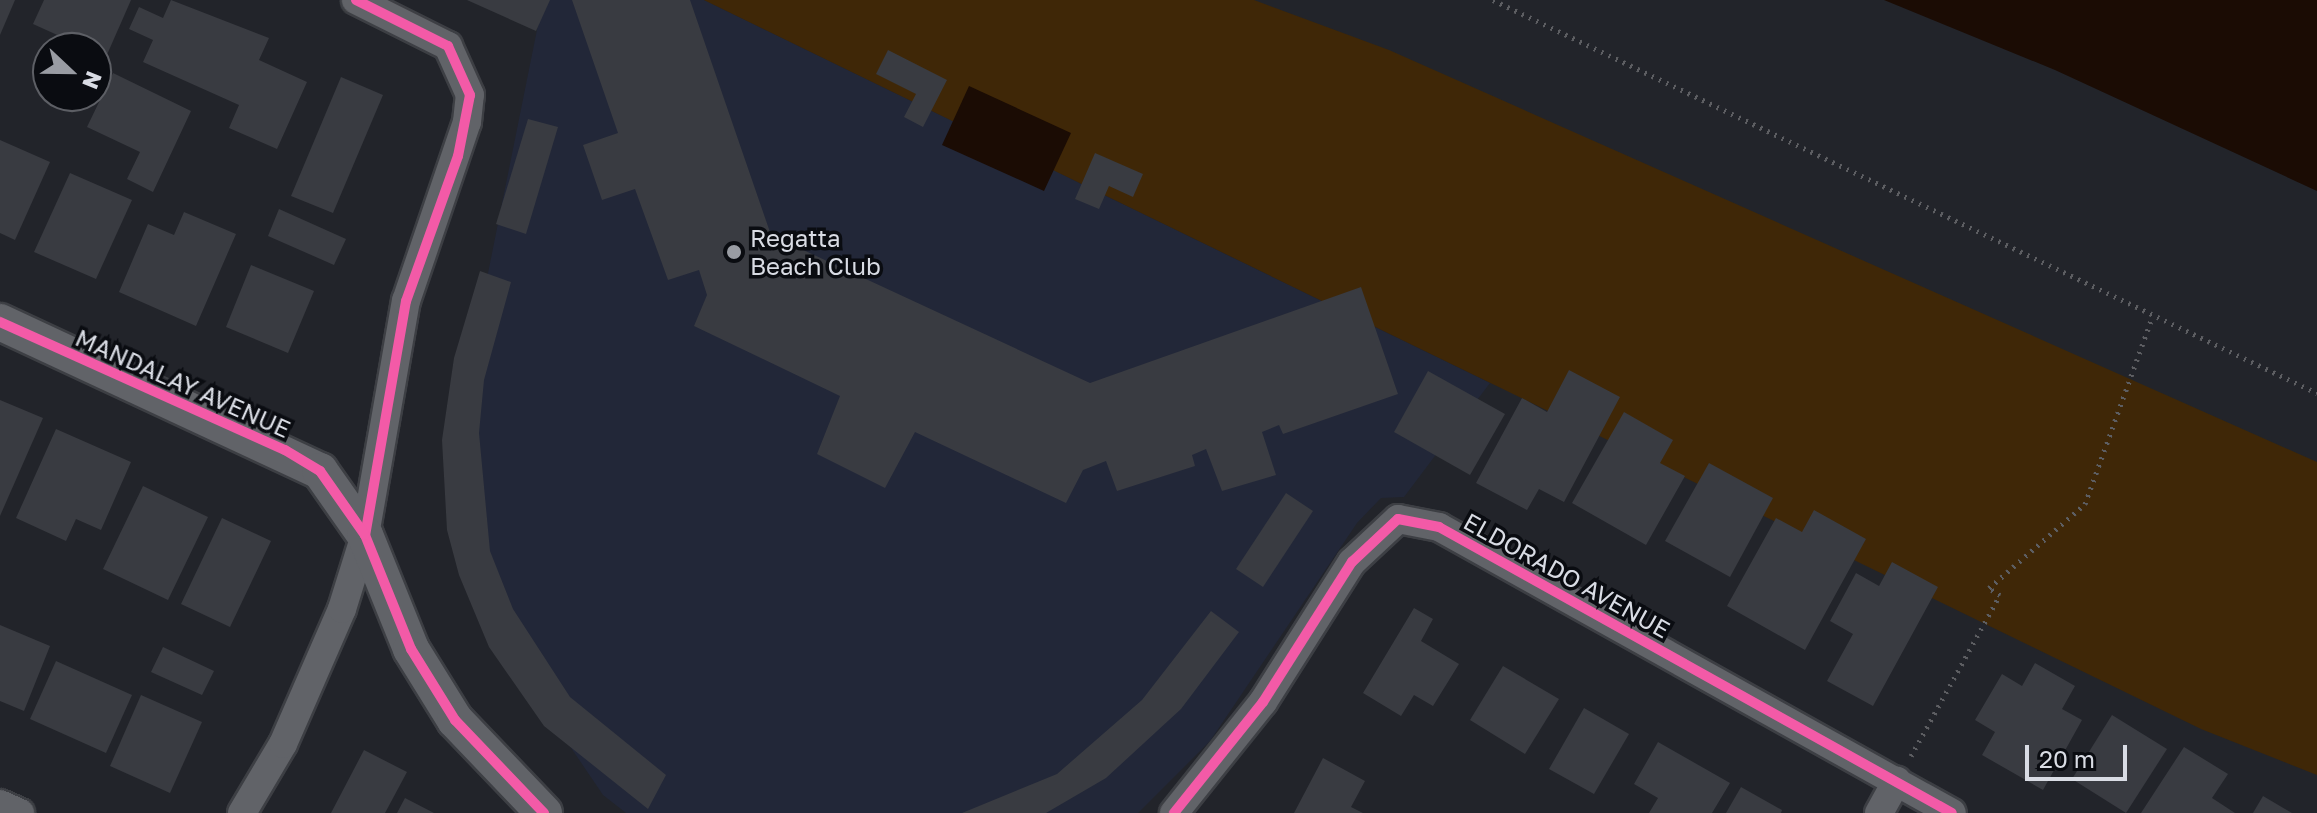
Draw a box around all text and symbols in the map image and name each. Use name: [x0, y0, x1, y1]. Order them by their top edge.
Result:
north arrow: [32, 32, 112, 112]
text: N: [77, 68, 109, 93]
place label: Regatta Beach Club: [750, 224, 881, 280]
marker: Regatta Beach Club: [725, 243, 743, 261]
street label: MANDALAY AVENUE: [71, 323, 295, 443]
street label: ELDORADO AVENUE: [1459, 506, 1675, 644]
scale bar: [2029, 729, 2131, 779]
text: 20 m: [2039, 744, 2095, 773]

